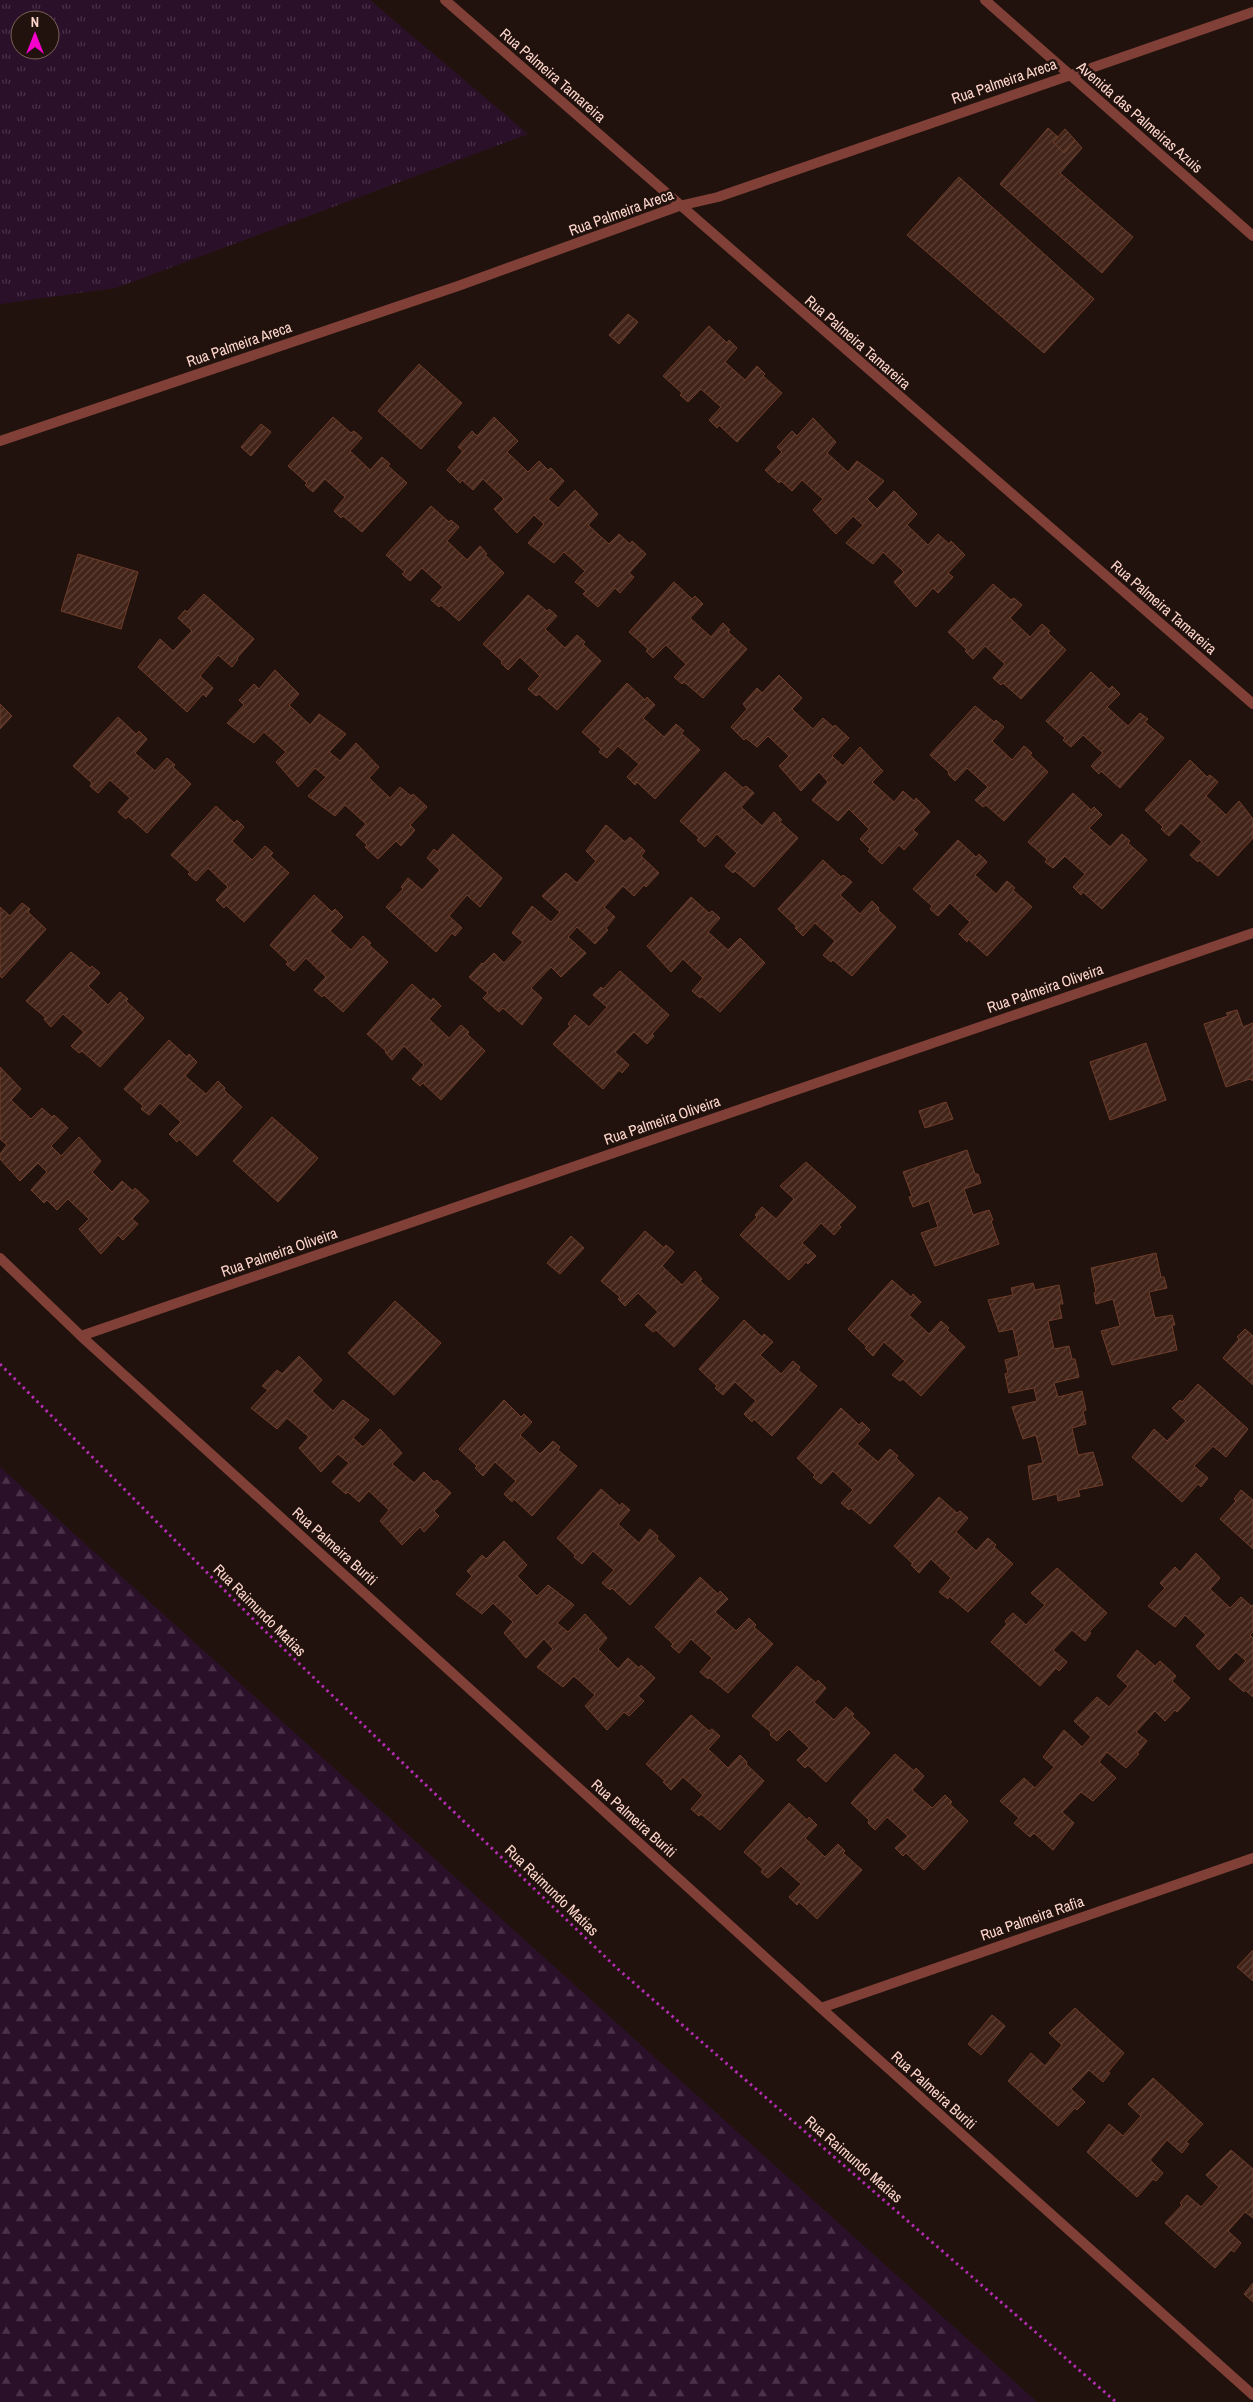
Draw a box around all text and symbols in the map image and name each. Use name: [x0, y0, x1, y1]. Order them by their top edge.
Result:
north arrow: [10, 10, 60, 60]
text: N: [31, 13, 39, 31]
street label: Rua Palmeira Tamareira: [496, 23, 611, 127]
street label: Rua Palmeira Areca: [949, 53, 1060, 109]
street label: Avenida das Palmeiras Azuis: [1072, 56, 1207, 178]
street label: Rua Palmeira Areca: [566, 183, 676, 241]
street label: Rua Palmeira Tamareira: [801, 290, 916, 394]
street label: Rua Palmeira Areca: [184, 316, 295, 372]
street label: Rua Palmeira Tamareira: [1107, 555, 1222, 659]
street label: Rua Palmeira Oliveira: [984, 958, 1106, 1018]
street label: Rua Palmeira Oliveira: [601, 1090, 723, 1150]
street label: Rua Palmeira Oliveira: [218, 1222, 340, 1282]
street label: Rua Palmeira Buriti: [288, 1502, 382, 1590]
street label: Rua Raimundo Matias: [209, 1559, 311, 1661]
street label: Rua Palmeira Buriti: [587, 1774, 681, 1862]
street label: Rua Raimundo Matias: [500, 1840, 604, 1940]
street label: Rua Palmeira Rafia: [978, 1890, 1087, 1946]
street label: Rua Palmeira Buriti: [887, 2046, 981, 2134]
street label: Rua Raimundo Matias: [801, 2111, 907, 2207]

